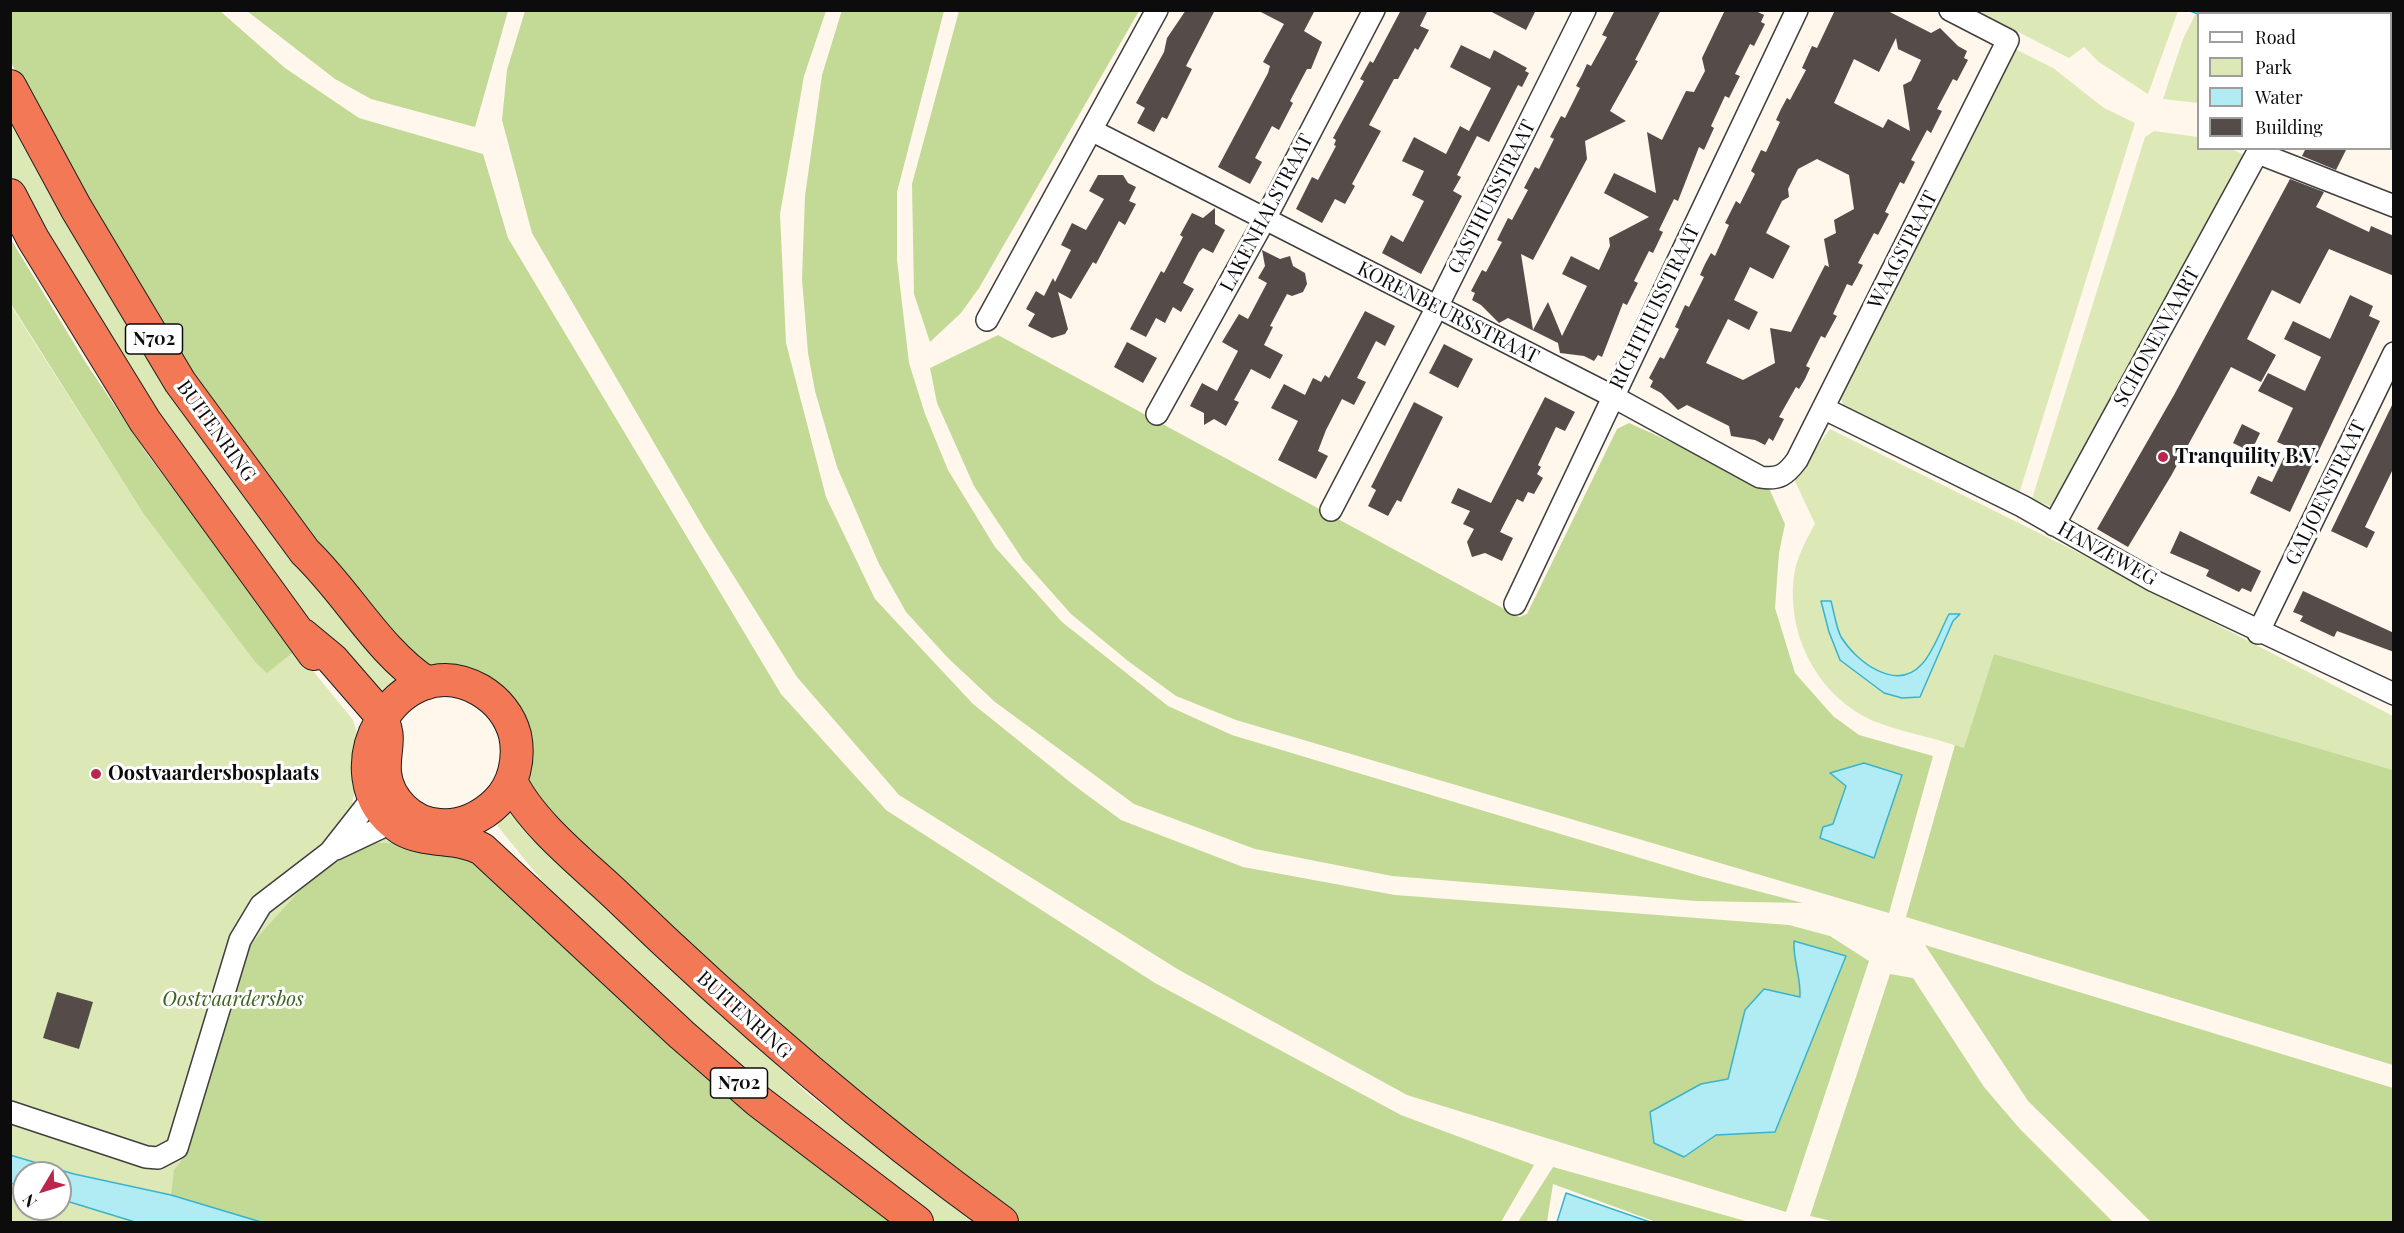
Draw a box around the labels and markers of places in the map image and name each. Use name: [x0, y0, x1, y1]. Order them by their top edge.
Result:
place label: Tranquility B.V.: [2175, 445, 2319, 469]
marker: Tranquility B.V.: [2156, 450, 2170, 464]
place label: Oostvaardersbosplaats: [108, 762, 319, 786]
marker: Oostvaardersbosplaats: [89, 767, 103, 781]

